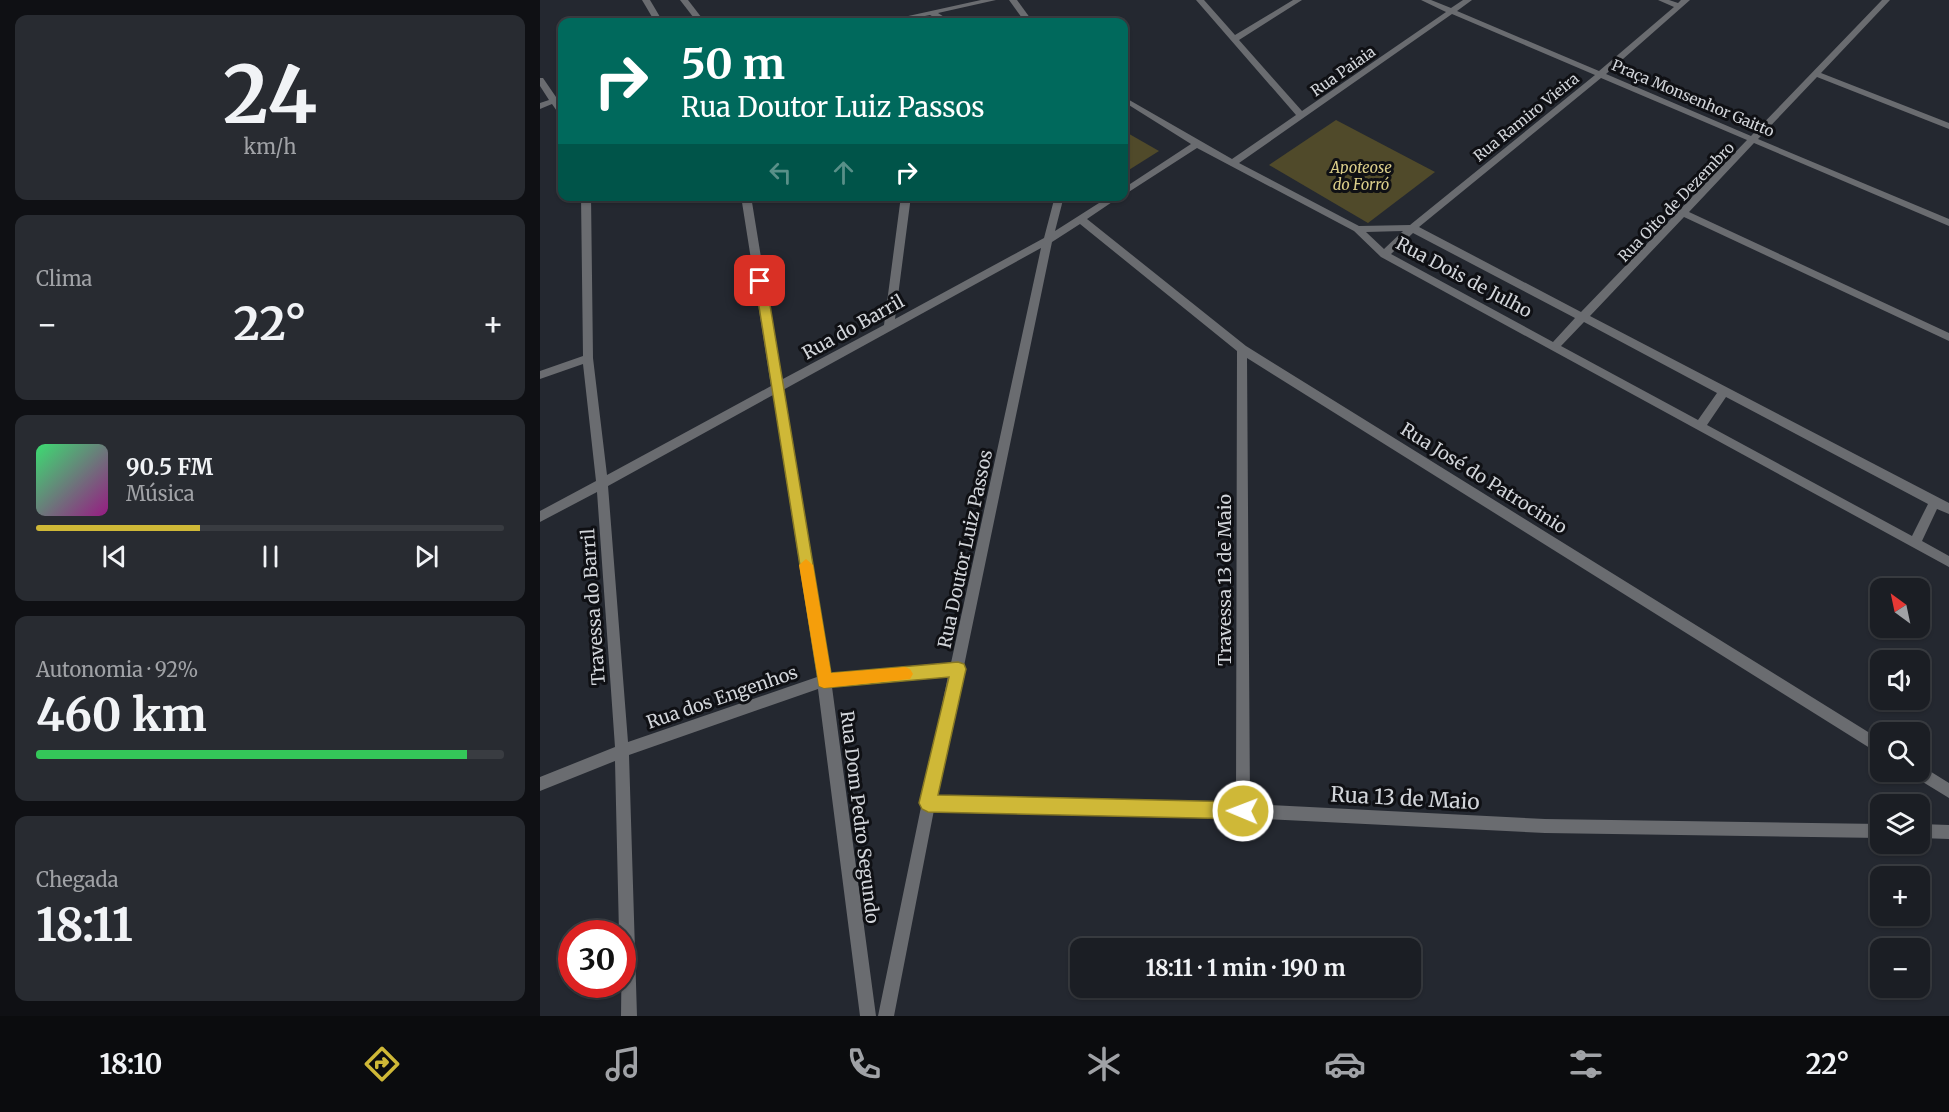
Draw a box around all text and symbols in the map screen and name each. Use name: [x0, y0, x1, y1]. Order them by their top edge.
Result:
text: 50 m: [681, 38, 785, 90]
icon: right: [582, 42, 660, 120]
street label: Rua Paiaia: [1307, 42, 1379, 100]
text: 24: [223, 46, 317, 144]
street label: Praça Monsenhor Gaitto: [1609, 55, 1777, 141]
street label: Rua Ramiro Vieira: [1469, 69, 1583, 165]
text: Rua Doutor Luiz Passos: [681, 90, 985, 124]
text: km/h: [244, 134, 296, 159]
street label: Rua Oito de Dezembro: [1614, 138, 1738, 266]
icon: left: [764, 156, 797, 189]
icon: ahead: [827, 156, 860, 189]
icon: right: [890, 156, 923, 189]
park label: Apoteose do Forró: [1329, 158, 1392, 194]
street label: Rua Dois de Julho: [1392, 232, 1536, 322]
pin: [734, 255, 785, 306]
icon: arrive: [743, 264, 776, 297]
text: Clima: [36, 266, 92, 291]
street label: Rua do Barril: [798, 289, 908, 364]
text: 22°: [234, 296, 306, 352]
text: −: [36, 304, 58, 345]
text: +: [482, 304, 504, 345]
street label: Rua José do Patrocinio: [1397, 417, 1571, 539]
street label: Rua Doutor Luiz Passos: [933, 447, 997, 650]
text: 90.5 FM: [126, 453, 213, 481]
text: Música: [126, 481, 195, 506]
street label: Travessa 13 de Maio: [1213, 494, 1236, 666]
street label: Travessa do Barril: [576, 528, 610, 686]
icon: previous: [98, 540, 131, 573]
icon: pause: [254, 540, 287, 573]
icon: next: [410, 540, 443, 573]
north arrow: [1870, 578, 1930, 638]
map controls: [1870, 578, 1930, 998]
button: sound: [1870, 650, 1930, 710]
text: Autonomia · 92%: [36, 657, 198, 682]
street label: Rua dos Engenhos: [643, 660, 801, 734]
text: 460 km: [36, 687, 207, 743]
street label: Rua Dom Pedro Segundo: [836, 709, 884, 925]
button: search: [1870, 722, 1930, 782]
position arrow: [1211, 779, 1275, 843]
street label: Rua 13 de Maio: [1330, 781, 1480, 815]
button: layers: [1870, 794, 1930, 854]
button: +: [1870, 866, 1930, 926]
text: Chegada: [36, 867, 119, 892]
text: 18:11: [36, 897, 133, 953]
speed limit sign: 30: [558, 920, 636, 998]
button: −: [1870, 938, 1930, 998]
text: 18:11 · 1 min · 190 m: [1145, 954, 1346, 982]
icon: directions: [361, 1043, 403, 1085]
icon: music: [602, 1043, 644, 1085]
icon: phone: [843, 1043, 885, 1085]
icon: climate: [1083, 1043, 1125, 1085]
icon: car: [1324, 1043, 1366, 1085]
icon: filters: [1565, 1043, 1607, 1085]
text: 18:10: [99, 1047, 162, 1081]
text: 22°: [1806, 1047, 1850, 1081]

